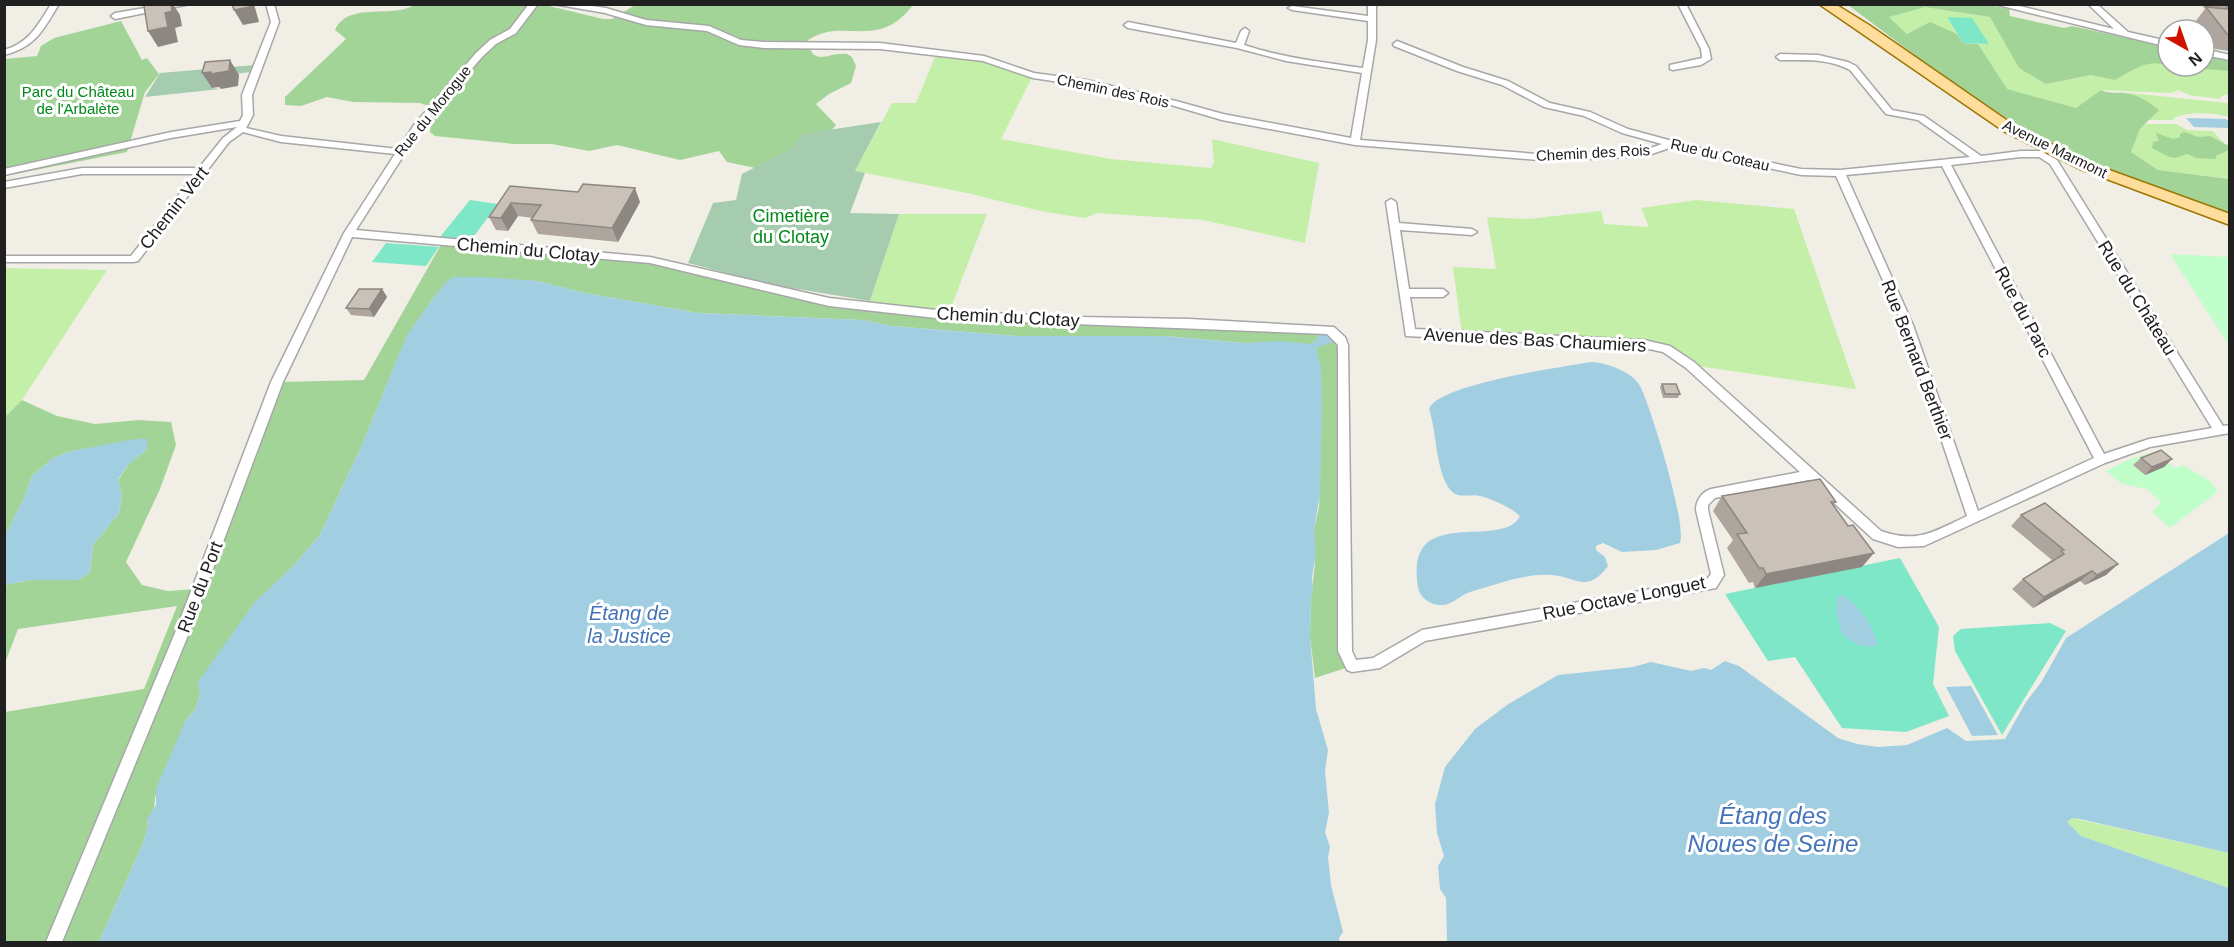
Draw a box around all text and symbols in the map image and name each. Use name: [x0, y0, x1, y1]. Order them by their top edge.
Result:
north arrow: [2156, 18, 2216, 78]
text: N: [2185, 49, 2205, 69]
street label: Rue du Morogue: [391, 62, 474, 159]
street label: Chemin des Rois: [1055, 70, 1171, 111]
park label: Parc du Château de l'Arbalète: [22, 83, 134, 117]
street label: Avenue Marmont: [2000, 116, 2111, 182]
street label: Rue du Coteau: [1669, 135, 1771, 174]
street label: Chemin des Rois: [1535, 141, 1650, 164]
street label: Chemin Vert: [136, 163, 212, 253]
park label: Cimetière du Clotay: [752, 206, 830, 247]
street label: Chemin du Clotay: [456, 234, 600, 266]
street label: Rue du Château: [2094, 237, 2180, 359]
street label: Rue du Parc: [1991, 263, 2055, 361]
street label: Rue Bernard Berthier: [1877, 277, 1957, 443]
street label: Chemin du Clotay: [936, 303, 1080, 331]
street label: Avenue des Bas Chaumiers: [1423, 324, 1647, 356]
street label: Rue du Port: [173, 539, 227, 635]
street label: Rue Octave Longuet: [1541, 572, 1707, 624]
water label: Étang de la Justice: [587, 602, 671, 647]
water label: Étang des Noues de Seine: [1688, 802, 1858, 857]

